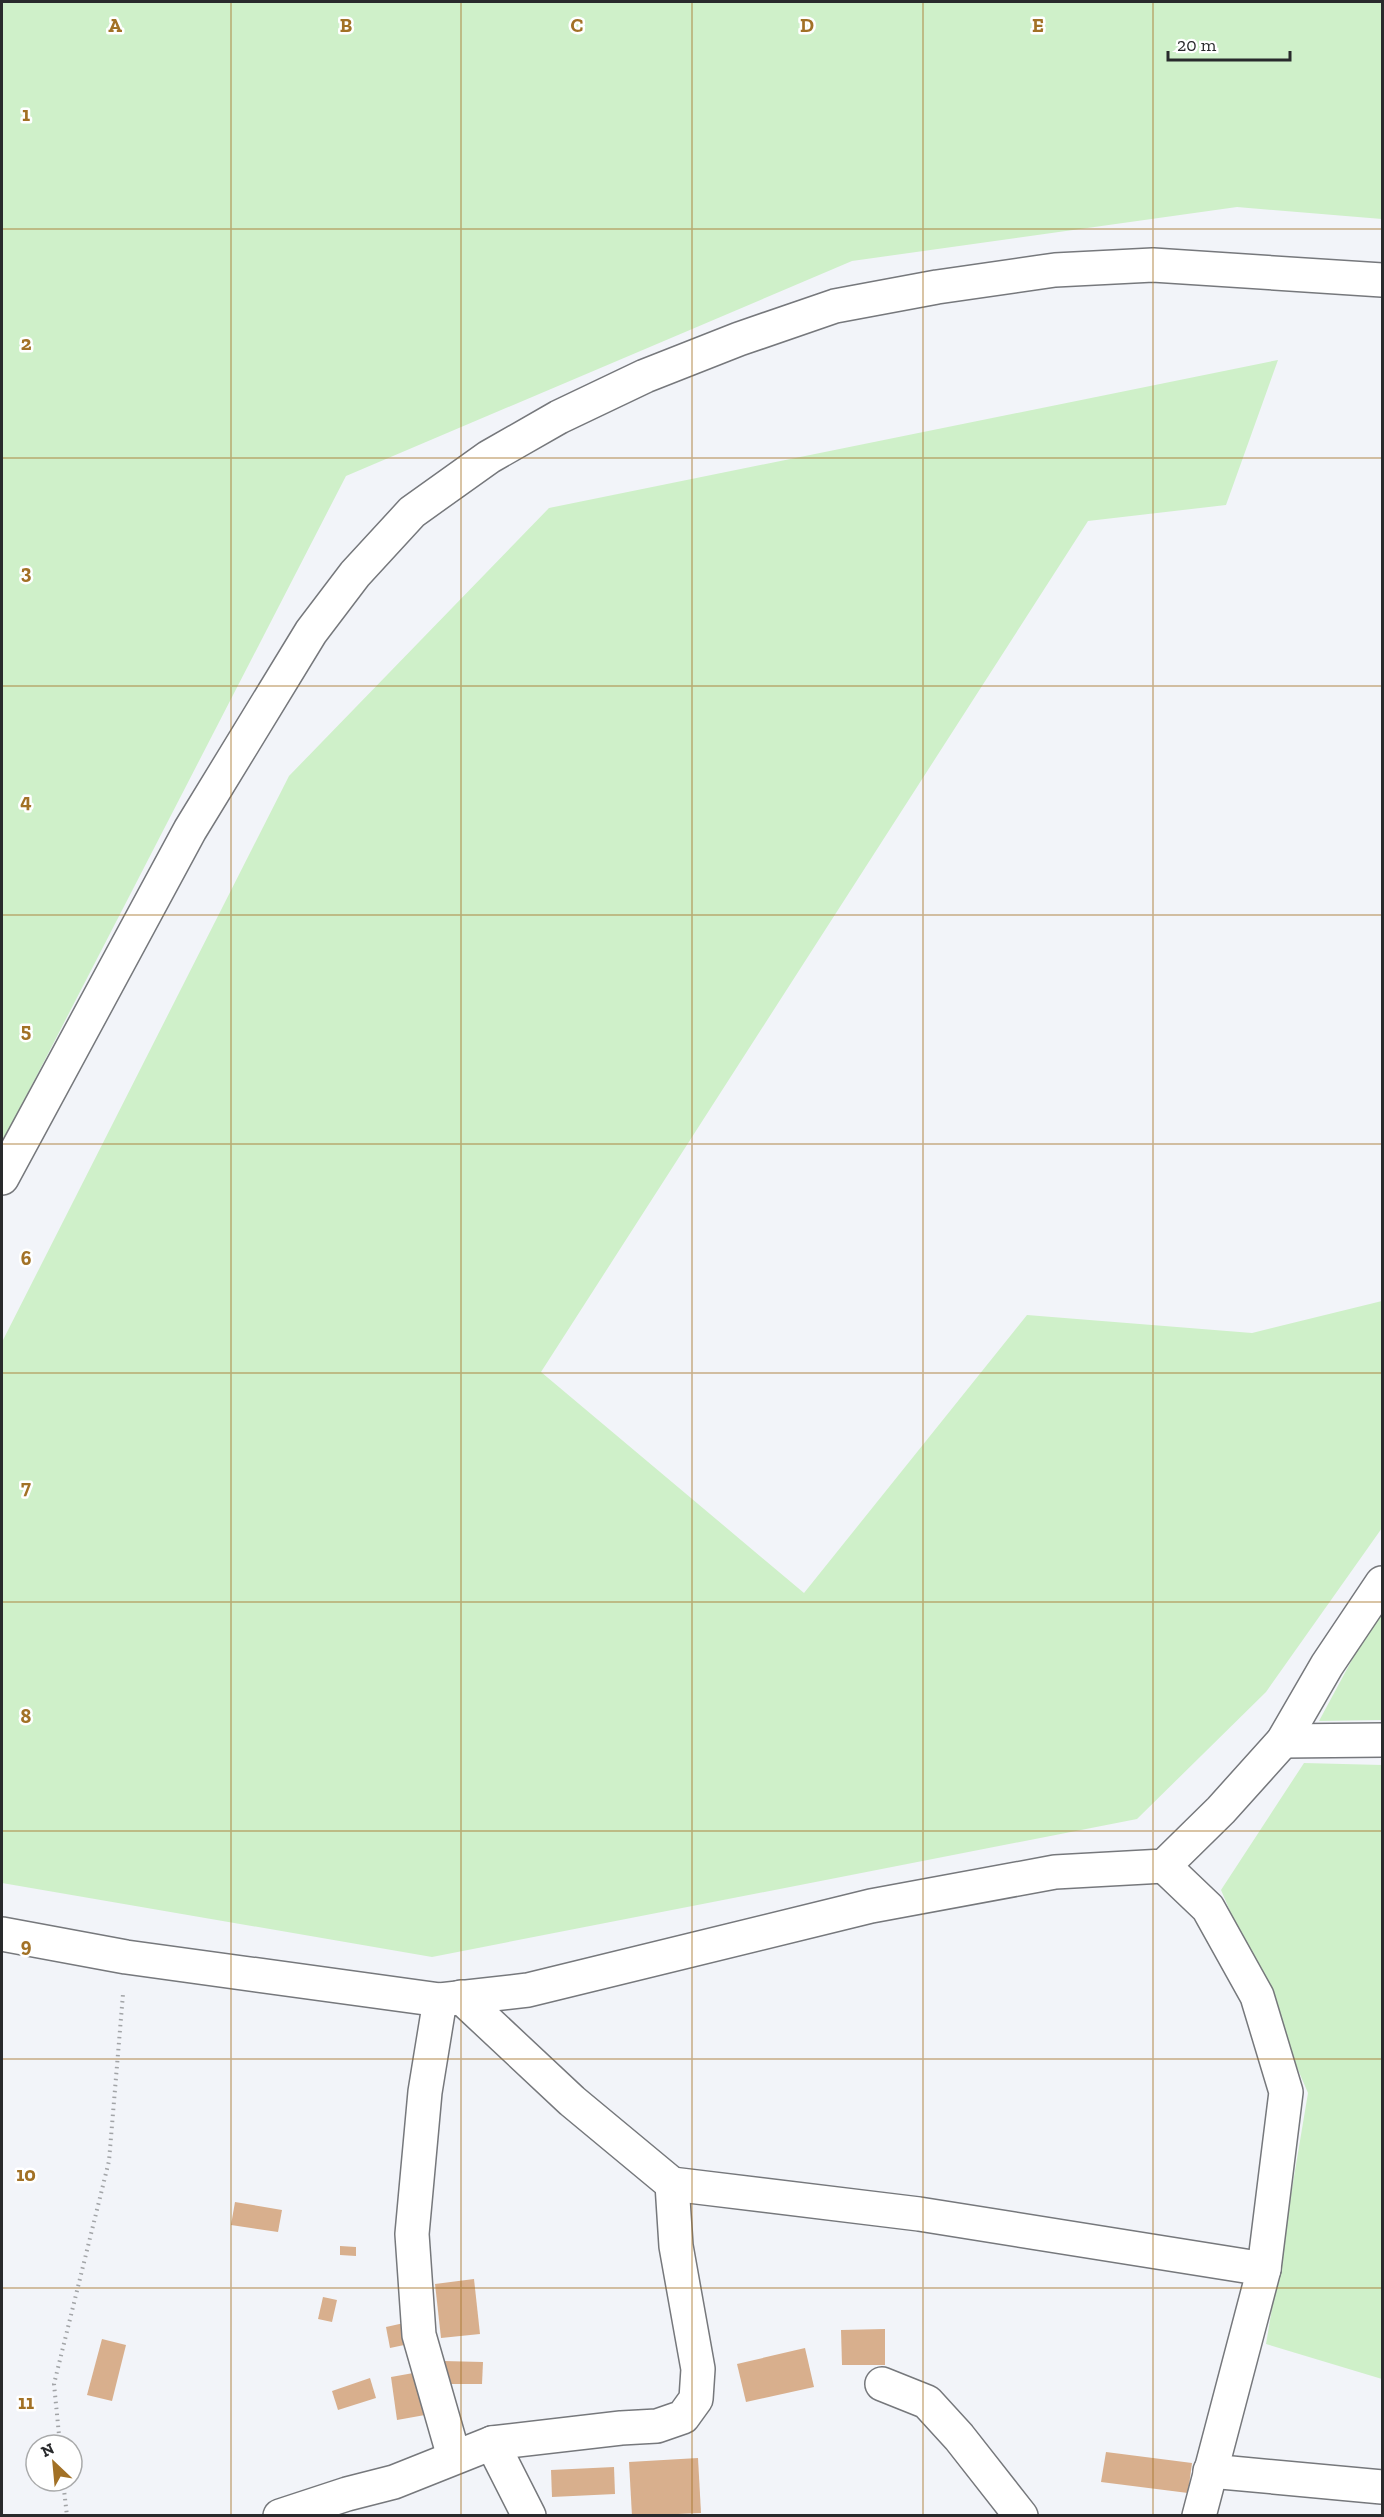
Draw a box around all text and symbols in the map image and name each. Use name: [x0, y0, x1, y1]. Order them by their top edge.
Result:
text: A: [108, 13, 122, 37]
text: B: [340, 13, 352, 37]
text: C: [571, 13, 584, 37]
text: D: [800, 13, 814, 37]
text: E: [1032, 13, 1044, 37]
scale bar: [1168, 24, 1290, 62]
text: 20 m: [1177, 34, 1217, 56]
text: 1: [22, 102, 30, 126]
text: 2: [21, 331, 32, 355]
text: 3: [21, 560, 32, 584]
text: 4: [20, 789, 32, 813]
text: 5: [21, 1018, 31, 1042]
text: 6: [21, 1246, 32, 1270]
text: 7: [21, 1475, 31, 1499]
text: 8: [21, 1704, 32, 1728]
text: 9: [21, 1933, 32, 1957]
text: 10: [16, 2162, 36, 2186]
text: 11: [18, 2390, 34, 2414]
north arrow: [24, 2433, 84, 2493]
text: N: [38, 2439, 57, 2461]

